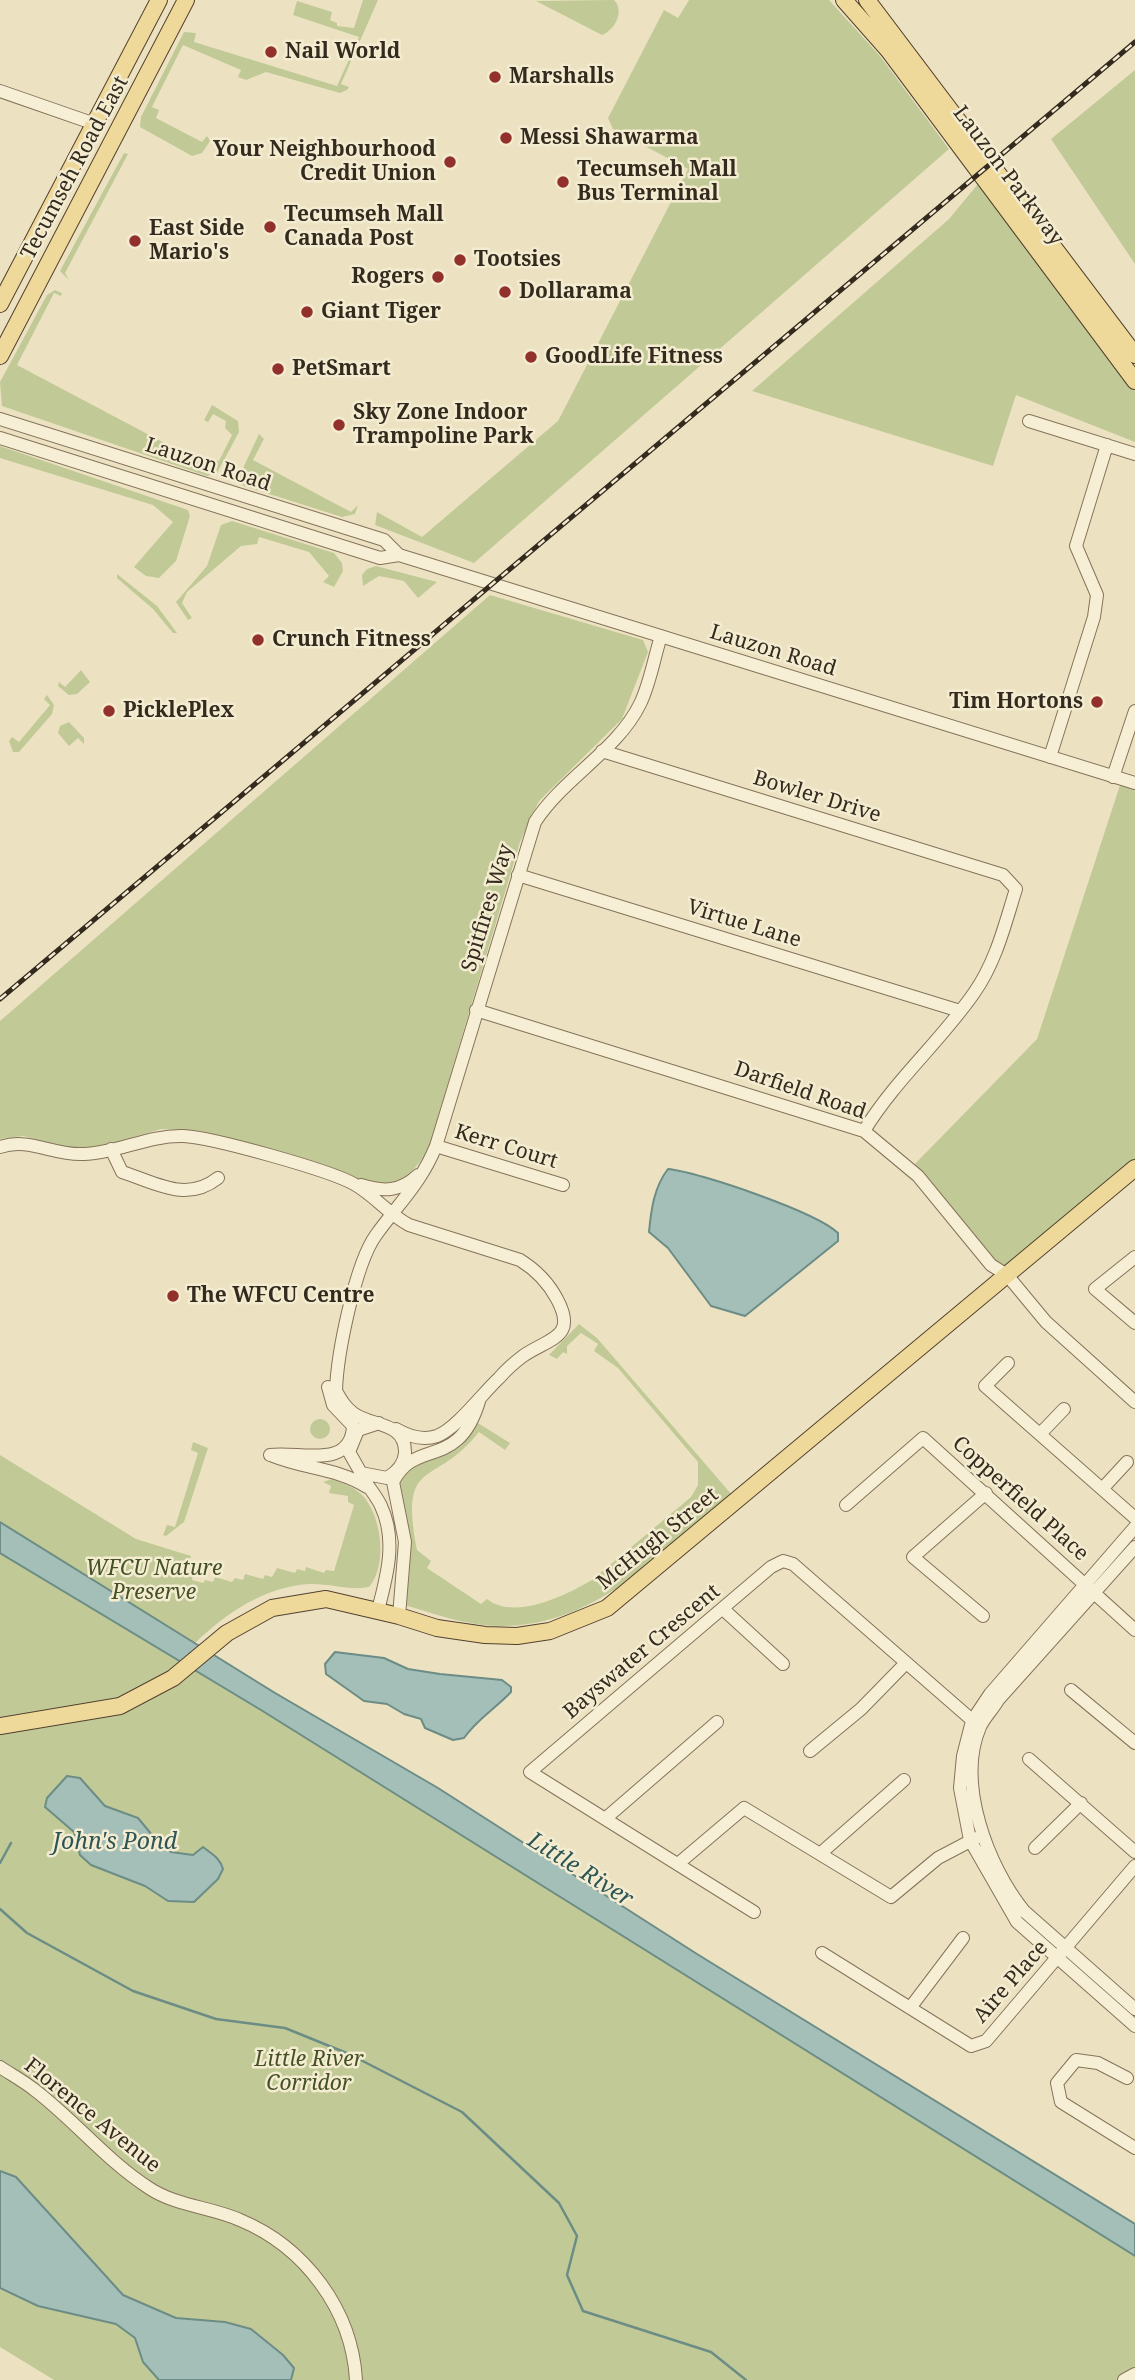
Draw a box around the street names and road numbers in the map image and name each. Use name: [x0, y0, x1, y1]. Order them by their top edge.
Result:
street label: Tecumseh Road East: [16, 72, 134, 264]
street label: Lauzon Parkway: [947, 101, 1069, 251]
street label: Lauzon Road: [142, 433, 274, 497]
street label: Lauzon Road: [707, 620, 839, 682]
street label: Bowler Drive: [750, 766, 884, 828]
street label: Spitfires Way: [457, 841, 519, 975]
street label: Virtue Lane: [684, 895, 804, 953]
street label: Darfield Road: [731, 1057, 869, 1125]
street label: Kerr Court: [451, 1119, 561, 1175]
street label: Copperfield Place: [947, 1431, 1093, 1567]
street label: McHugh Street: [592, 1482, 724, 1596]
street label: Bayswater Crescent: [559, 1579, 725, 1725]
street label: Aire Place: [968, 1936, 1054, 2028]
street label: Florence Avenue: [19, 2053, 165, 2179]

